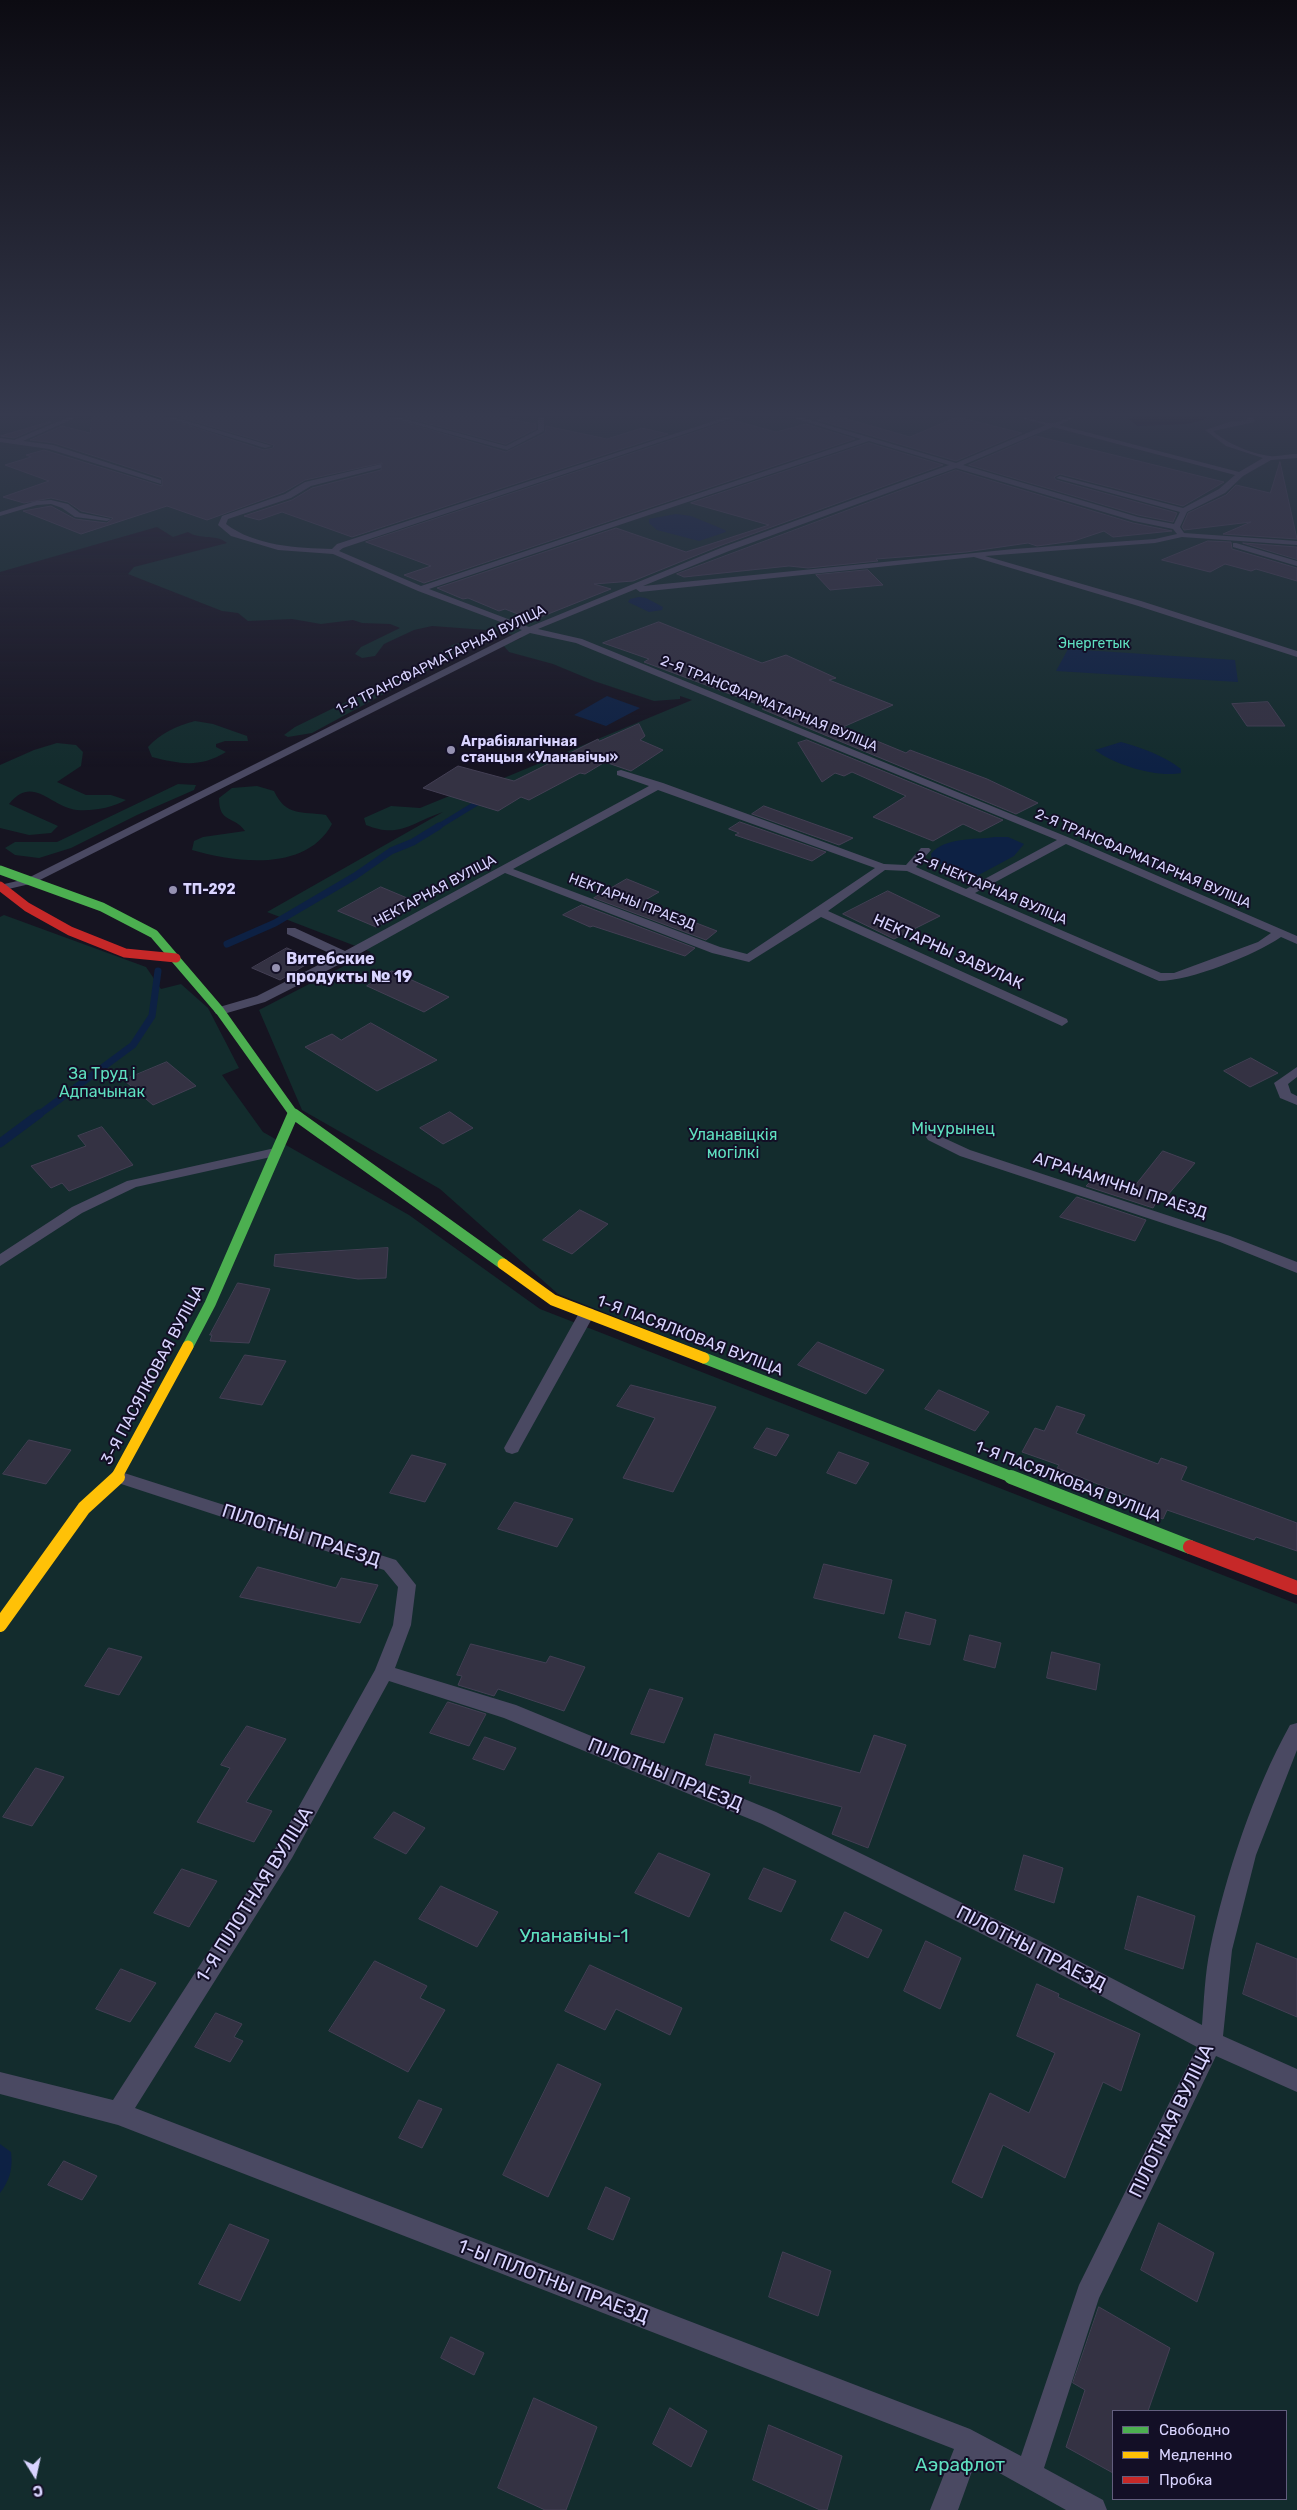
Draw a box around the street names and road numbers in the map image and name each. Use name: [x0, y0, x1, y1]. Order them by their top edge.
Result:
street label: 1-Я ТРАНСФАРМАТАРНАЯ ВУЛІЦА: [333, 602, 549, 718]
street label: 2-Я ТРАНСФАРМАТАРНАЯ ВУЛІЦА: [658, 653, 880, 755]
street label: 2-Я ТРАНСФАРМАТАРНАЯ ВУЛІЦА: [1032, 806, 1254, 912]
street label: 2-Я НЕКТАРНАЯ ВУЛІЦА: [912, 849, 1070, 929]
street label: НЕКТАРНАЯ ВУЛІЦА: [371, 852, 499, 930]
street label: НЕКТАРНЫ ПРАЕЗД: [566, 870, 698, 934]
street label: НЕКТАРНЫ ЗАВУЛАК: [870, 910, 1026, 994]
street label: АГРАНАМІЧНЫ ПРАЕЗД: [1031, 1149, 1209, 1223]
street label: 3-Я ПАСЯЛКОВАЯ ВУЛІЦА: [97, 1282, 209, 1468]
street label: 1-Я ПАСЯЛКОВАЯ ВУЛІЦА: [594, 1292, 786, 1380]
street label: 1-Я ПАСЯЛКОВАЯ ВУЛІЦА: [972, 1438, 1164, 1526]
street label: ПІЛОТНЫ ПРАЕЗД: [219, 1500, 383, 1572]
street label: ПІЛОТНЫ ПРАЕЗД: [584, 1734, 746, 1816]
street label: 1-Я ПІЛОТНАЯ ВУЛІЦА: [192, 1803, 318, 1987]
street label: ПІЛОТНЫ ПРАЕЗД: [952, 1901, 1110, 1997]
street label: ПІЛОТНАЯ ВУЛІЦА: [1125, 2040, 1219, 2202]
street label: 1-Ы ПІЛОТНЫ ПРАЕЗД: [454, 2235, 652, 2329]

